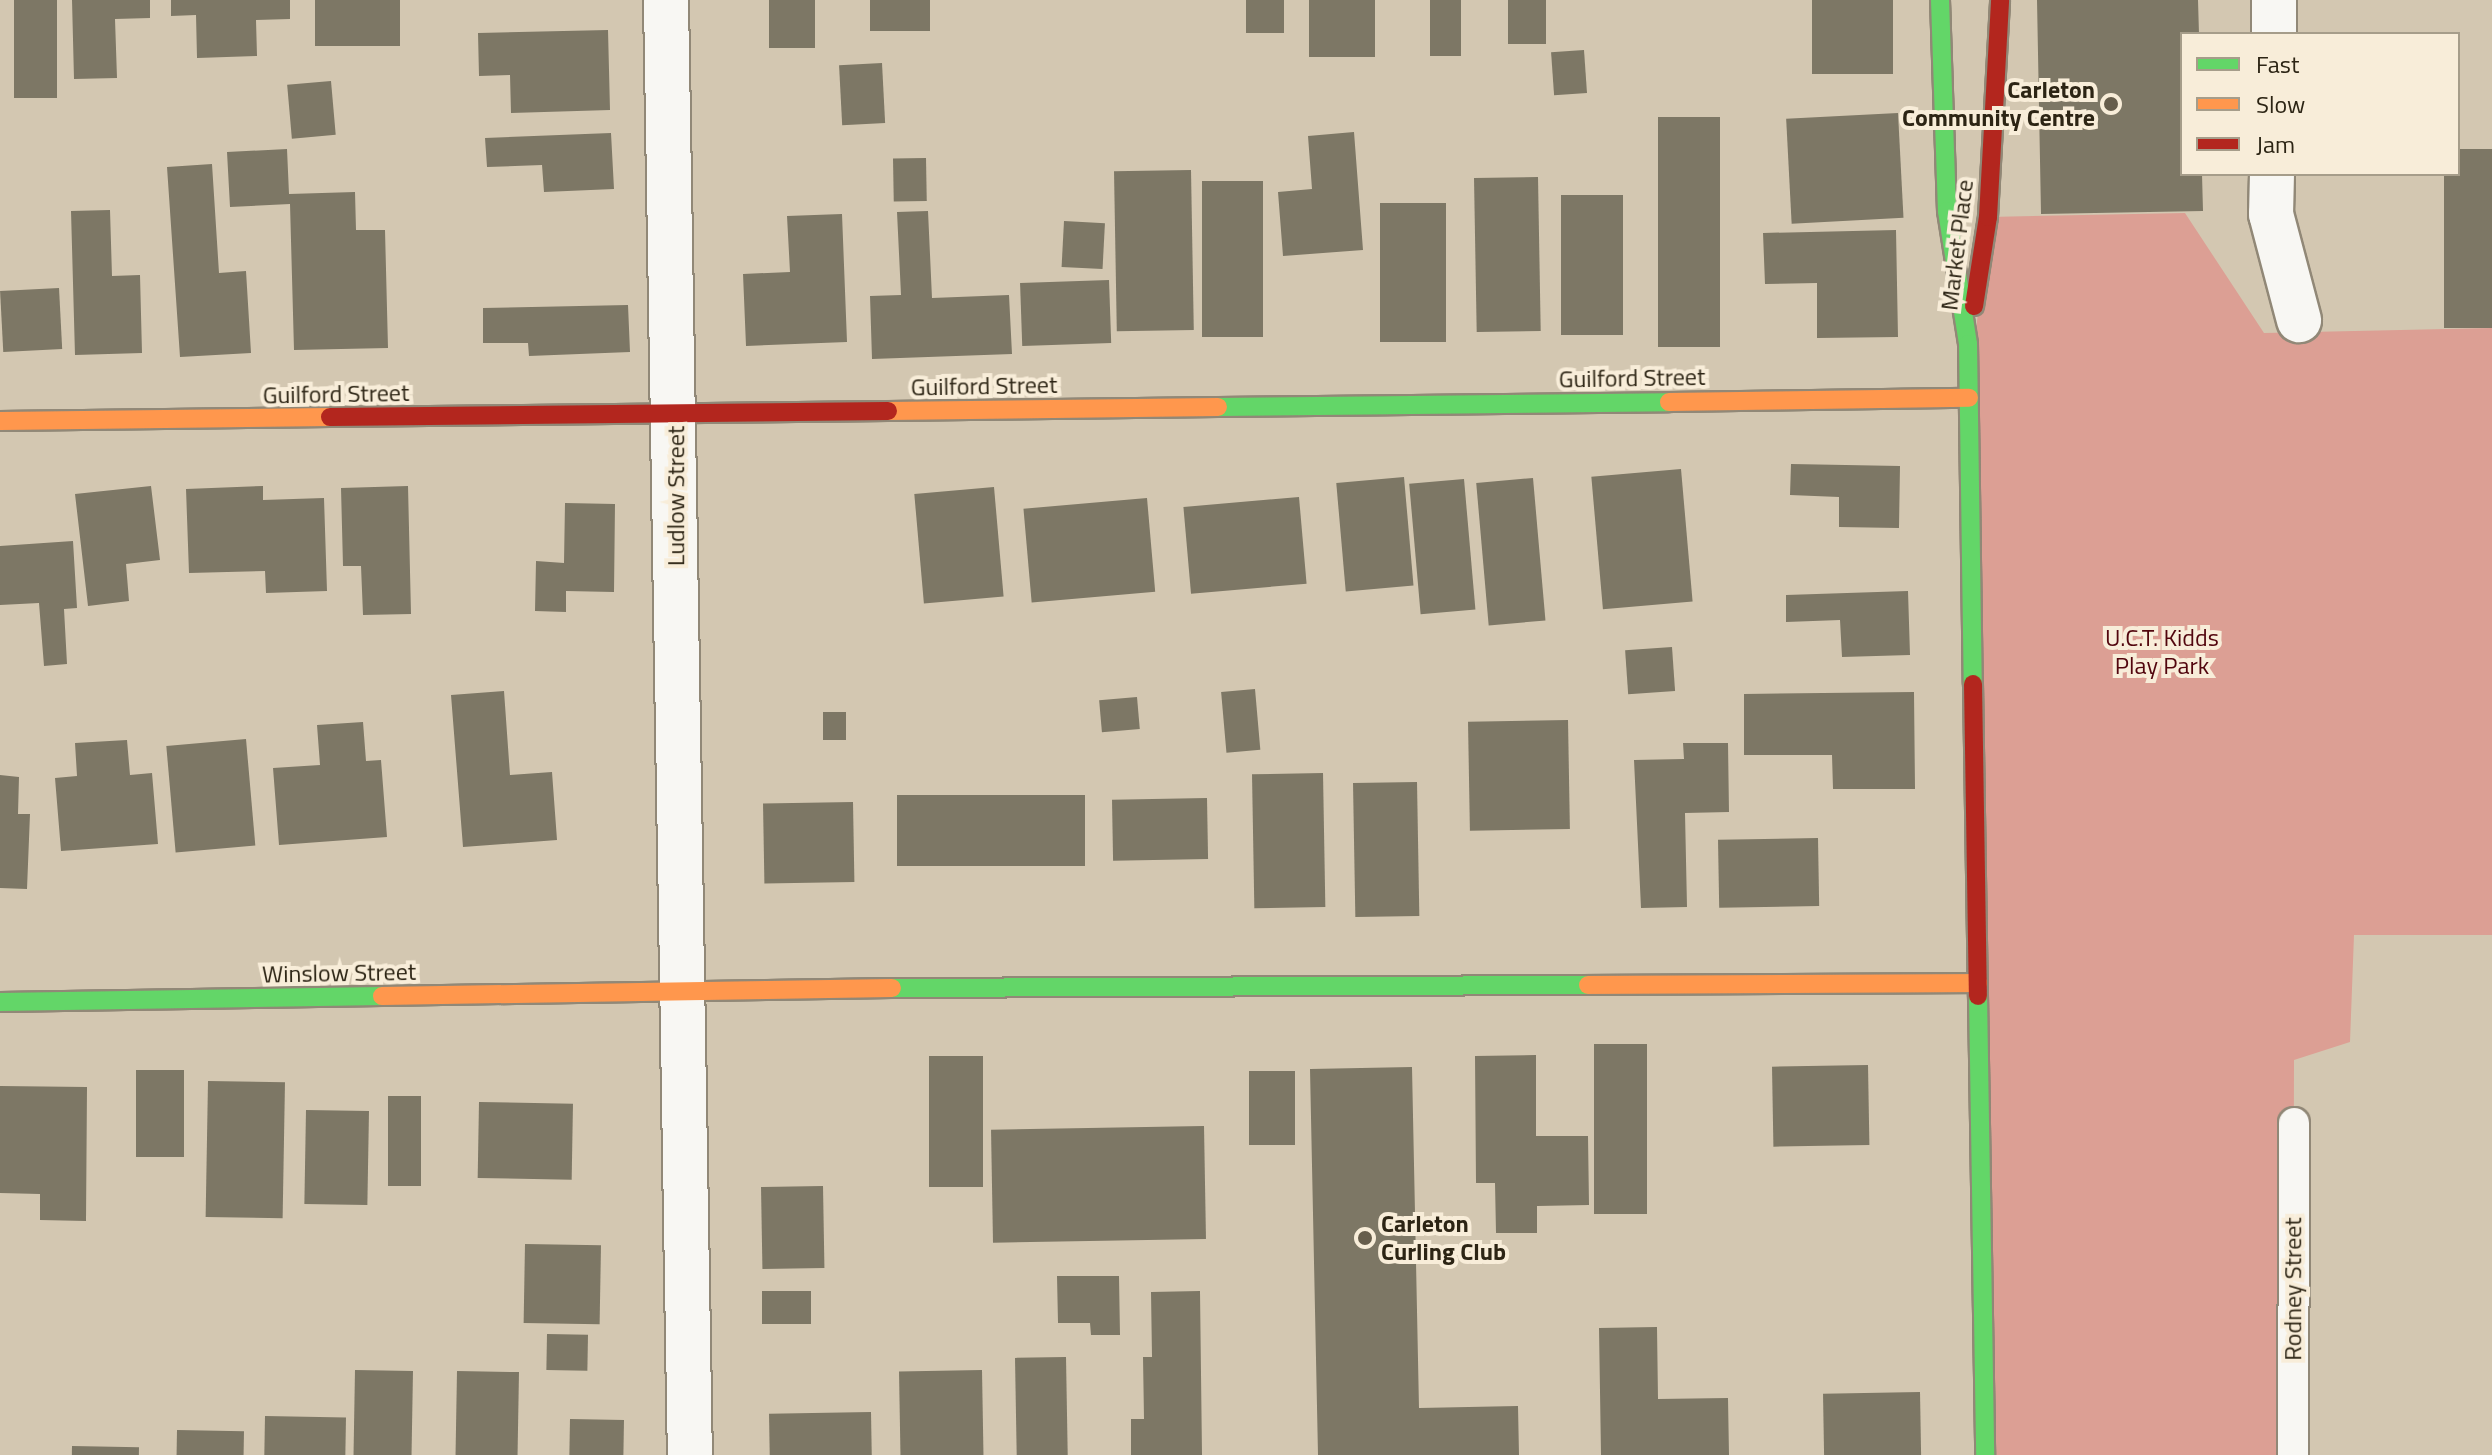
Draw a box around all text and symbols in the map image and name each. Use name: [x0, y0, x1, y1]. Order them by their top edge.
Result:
legend: [2180, 32, 2460, 176]
text: Fast: [2256, 46, 2299, 82]
place label: Carleton Community Centre: [1902, 76, 2095, 132]
text: Slow: [2256, 86, 2305, 122]
marker: Carleton Community Centre: [2102, 95, 2120, 113]
text: Jam: [2256, 126, 2295, 162]
street label: Market Place: [1935, 178, 1979, 312]
street label: Guilford Street: [1558, 362, 1706, 394]
street label: Guilford Street: [910, 370, 1058, 402]
street label: Guilford Street: [262, 378, 410, 410]
street label: Ludlow Street: [662, 426, 690, 566]
park label: U.C.T. Kidds Play Park: [2105, 624, 2219, 680]
street label: Winslow Street: [262, 957, 416, 989]
place label: Carleton Curling Club: [1381, 1210, 1506, 1266]
street label: Rodney Street: [2279, 1217, 2307, 1361]
marker: Carleton Curling Club: [1356, 1229, 1374, 1247]

